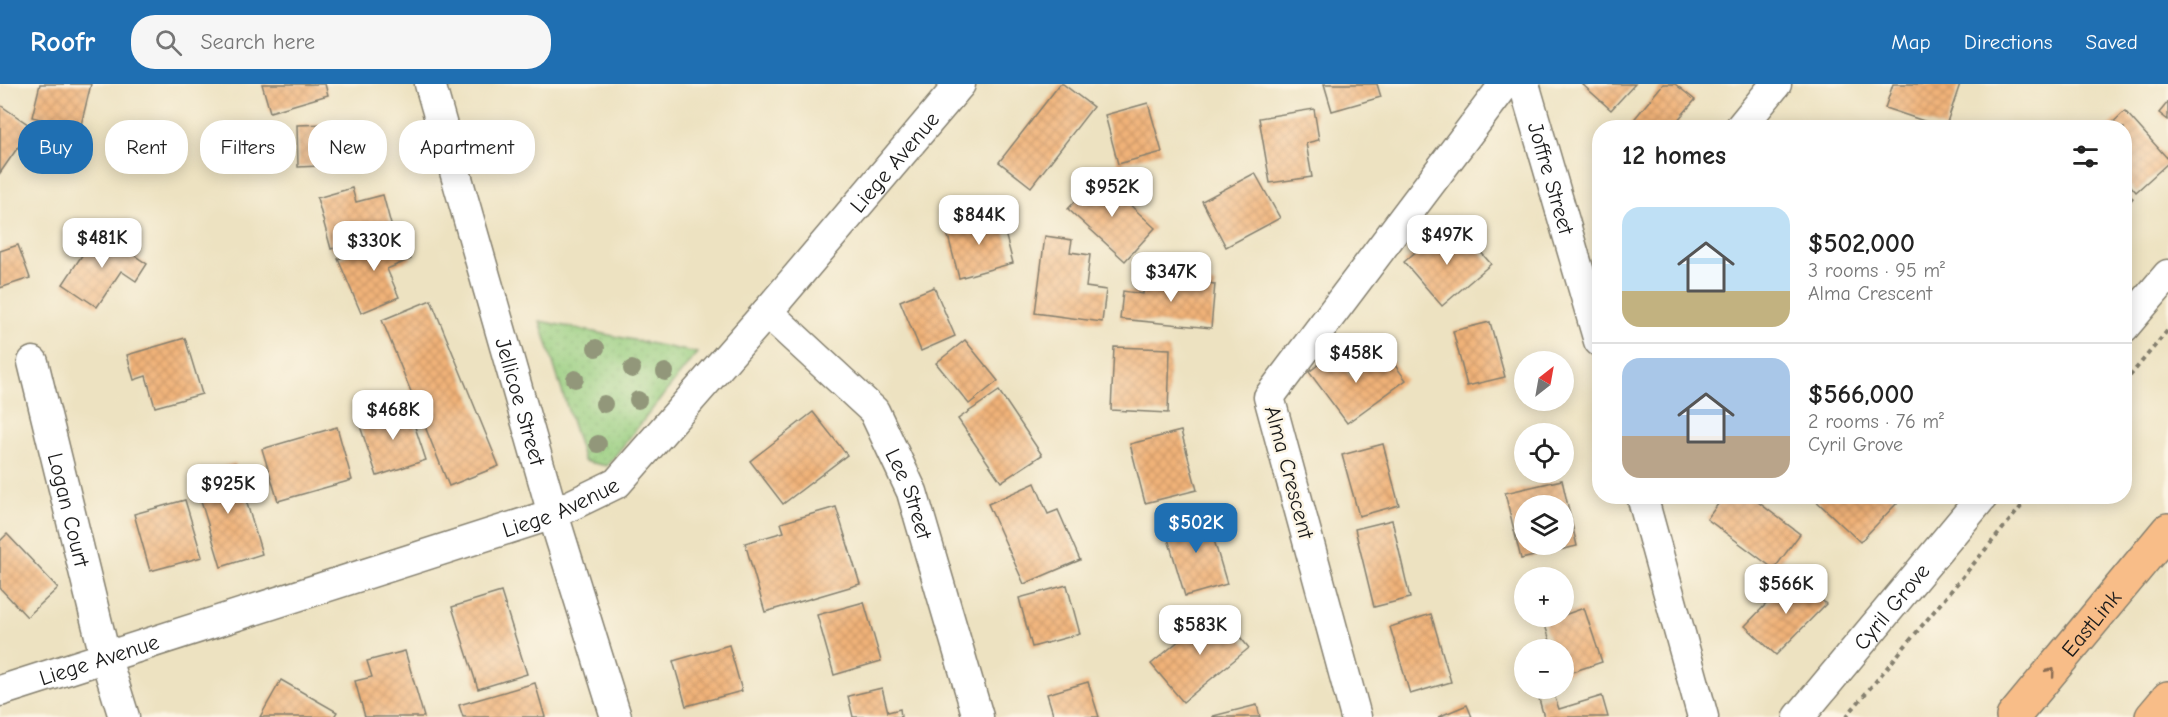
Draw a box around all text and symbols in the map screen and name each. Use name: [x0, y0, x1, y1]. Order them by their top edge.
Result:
search box: [131, 15, 551, 69]
text: Roofr: [30, 26, 95, 58]
icon: search: [152, 26, 185, 59]
text: Search here: [200, 29, 315, 55]
text: Map: [1891, 30, 1931, 54]
text: Directions: [1964, 30, 2053, 54]
text: Saved: [2086, 30, 2138, 54]
street label: Liege Avenue: [845, 107, 945, 218]
street label: Joffre Street: [1522, 119, 1579, 238]
chip: Buy: [18, 120, 93, 174]
chip: Rent: [105, 120, 188, 174]
chip: Filters: [200, 120, 296, 174]
chip: New: [308, 120, 387, 174]
chip: Apartment: [399, 120, 535, 174]
icon: filters: [2069, 140, 2102, 173]
text: 12 homes: [1622, 141, 1726, 171]
pin: $952K: [1070, 167, 1154, 218]
text: $952K: [1085, 175, 1139, 198]
pin: $844K: [937, 195, 1021, 246]
text: $844K: [953, 203, 1005, 226]
pin: $497K: [1405, 215, 1489, 266]
pin: $481K: [60, 218, 144, 269]
pin: $330K: [332, 221, 416, 272]
text: $497K: [1421, 223, 1473, 246]
text: $481K: [77, 226, 127, 249]
text: $330K: [347, 229, 401, 252]
text: $502,000: [1808, 229, 1915, 259]
icon: home: [1670, 231, 1742, 303]
pin: $347K: [1129, 252, 1213, 303]
text: 3 rooms · 95 m²: [1808, 259, 1945, 282]
text: $347K: [1145, 260, 1197, 283]
text: Alma Crescent: [1808, 282, 1932, 305]
pin: $458K: [1314, 333, 1398, 384]
street label: Jellicoe Street: [489, 335, 551, 469]
text: $458K: [1329, 341, 1383, 364]
north arrow: [1514, 351, 1574, 411]
map controls: [1514, 351, 1574, 699]
text: $566,000: [1808, 380, 1914, 410]
icon: home: [1670, 382, 1742, 454]
pin: $468K: [351, 390, 435, 441]
text: $468K: [366, 398, 420, 421]
street label: Alma Crescent: [1259, 403, 1319, 542]
text: 2 rooms · 76 m²: [1808, 410, 1944, 433]
button: locate: [1514, 423, 1574, 483]
text: Cyril Grove: [1808, 433, 1903, 456]
street label: Lee Street: [879, 444, 937, 543]
street label: Logan Court: [42, 450, 95, 570]
pin: $925K: [186, 464, 270, 515]
text: $925K: [201, 472, 255, 495]
street label: Liege Avenue: [499, 472, 623, 543]
button: layers: [1514, 495, 1574, 555]
pin: $502K: [1154, 503, 1238, 554]
text: $502K: [1168, 511, 1224, 534]
street label: Cyril Grove: [1848, 558, 1935, 655]
pin: $566K: [1744, 564, 1828, 615]
button: +: [1514, 567, 1574, 627]
text: $566K: [1759, 572, 1813, 595]
street label: EastLink: [2056, 585, 2127, 662]
pin: $583K: [1158, 605, 1242, 656]
text: $583K: [1173, 613, 1227, 636]
street label: Liege Avenue: [36, 629, 162, 692]
button: −: [1514, 639, 1574, 699]
one-way arrow: [2043, 668, 2054, 679]

